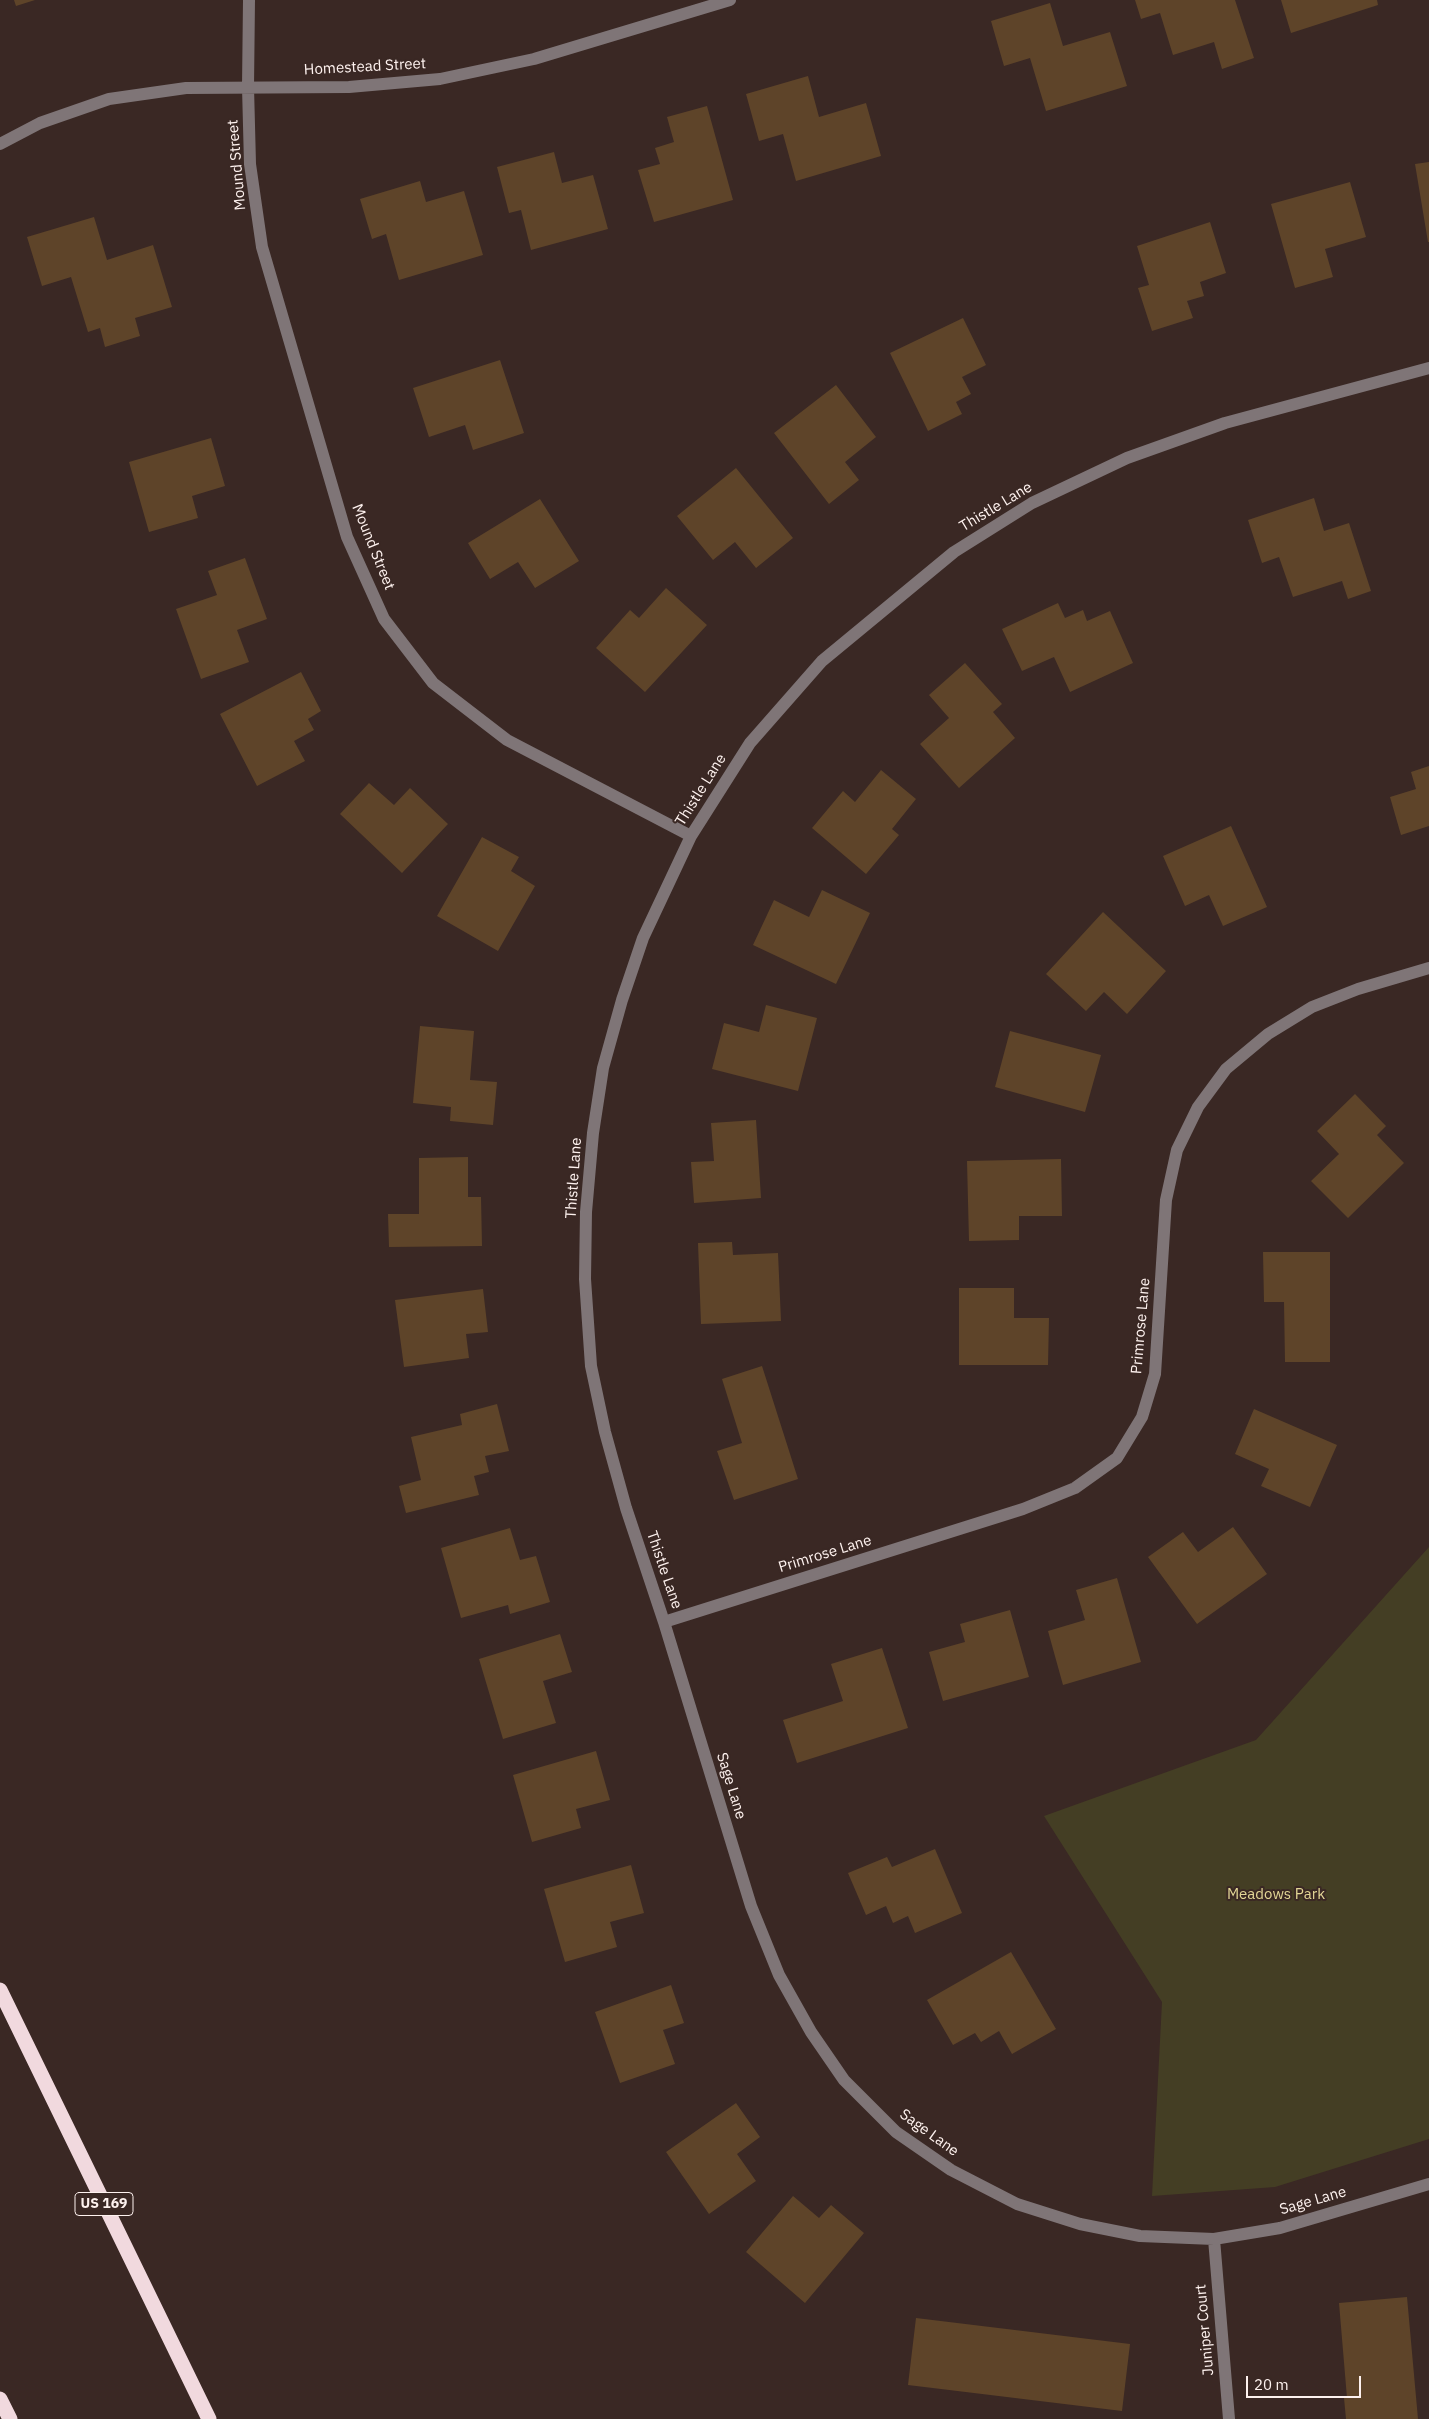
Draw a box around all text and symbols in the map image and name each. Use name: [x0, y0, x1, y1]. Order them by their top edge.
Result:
street label: Homestead Street: [303, 55, 427, 79]
street label: Mound Street: [224, 119, 250, 211]
street label: Thistle Lane: [956, 478, 1036, 536]
street label: Mound Street: [348, 501, 398, 593]
street label: Thistle Lane: [672, 751, 730, 829]
street label: Thistle Lane: [562, 1137, 586, 1219]
street label: Primrose Lane: [1128, 1277, 1154, 1375]
street label: Thistle Lane: [642, 1529, 686, 1611]
street label: Primrose Lane: [776, 1531, 874, 1577]
street label: Sage Lane: [712, 1751, 750, 1821]
park label: Meadows Park: [1227, 1886, 1325, 1904]
street label: Sage Lane: [896, 2106, 962, 2160]
street label: Sage Lane: [1278, 2183, 1348, 2219]
road number: US 169: [75, 2192, 133, 2216]
street label: Juniper Court: [1192, 2284, 1218, 2376]
scale bar: [1249, 2366, 1364, 2398]
text: 20 m: [1254, 2375, 1289, 2394]

